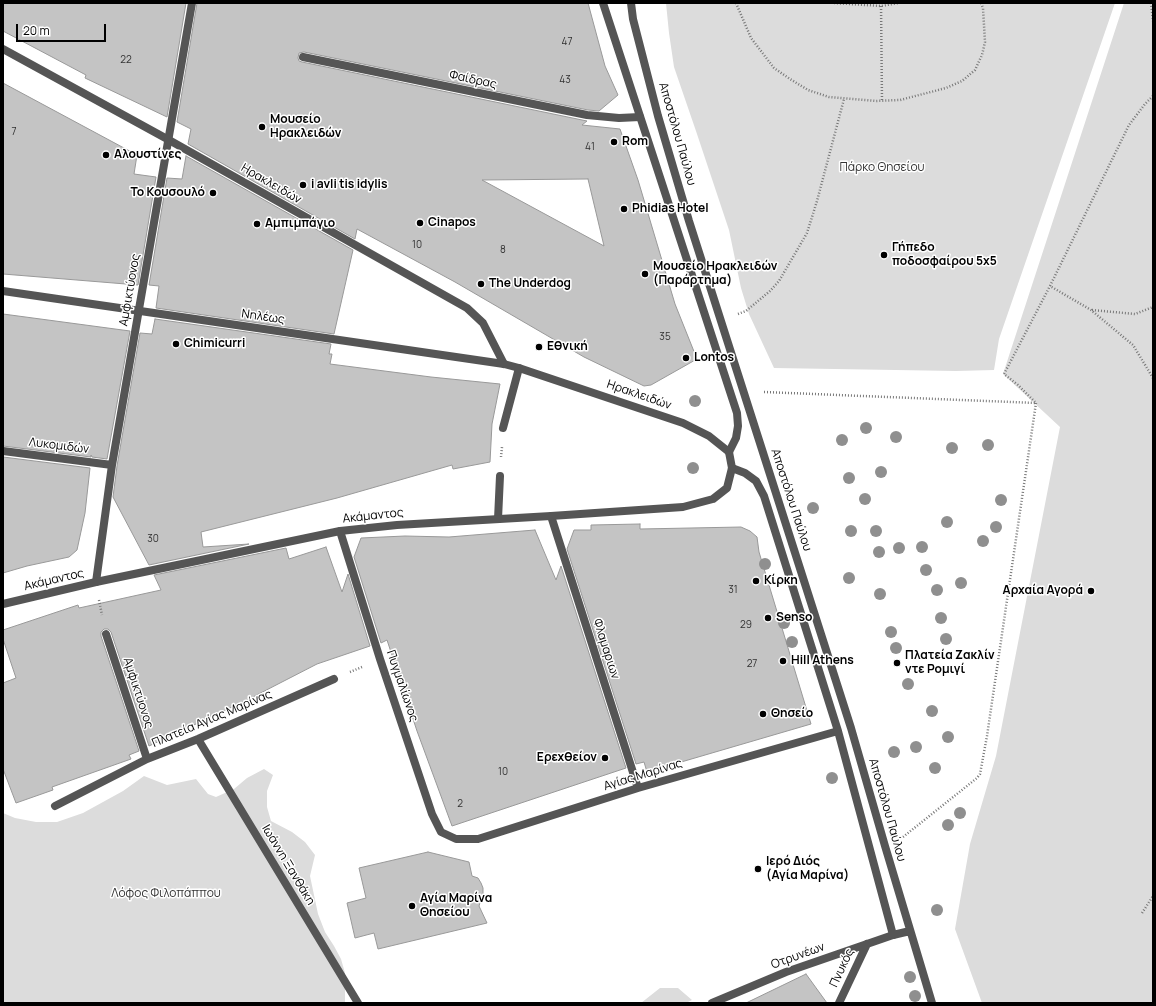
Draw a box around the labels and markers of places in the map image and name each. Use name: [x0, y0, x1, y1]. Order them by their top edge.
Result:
place label: Μουσείο Ηρακλειδών: [270, 113, 341, 141]
marker: Μουσείο Ηρακλειδών: [257, 122, 267, 132]
place label: Rom: [622, 135, 648, 149]
marker: Rom: [609, 137, 619, 147]
place label: Αλουστίνες: [114, 148, 181, 162]
marker: Αλουστίνες: [101, 150, 111, 160]
place label: i avli tis idylis: [311, 178, 387, 192]
marker: i avli tis idylis: [298, 180, 308, 190]
place label: Το Κουσουλό: [130, 186, 205, 200]
marker: Το Κουσουλό: [208, 188, 218, 198]
place label: Phidias Hotel: [632, 202, 709, 216]
marker: Phidias Hotel: [619, 204, 629, 214]
place label: Cinapos: [428, 216, 476, 230]
place label: Αμπιμπάγιο: [265, 217, 335, 231]
marker: Cinapos: [415, 218, 425, 228]
marker: Αμπιμπάγιο: [252, 219, 262, 229]
place label: Γήπεδο ποδοσφαίρου 5x5: [892, 241, 997, 269]
marker: Γήπεδο ποδοσφαίρου 5x5: [879, 250, 889, 260]
place label: Μουσείο Ηρακλειδών (Παράρτημα): [653, 260, 777, 288]
marker: Μουσείο Ηρακλειδών (Παράρτημα): [640, 269, 650, 279]
place label: The Underdog: [489, 277, 571, 291]
marker: The Underdog: [476, 279, 486, 289]
place label: Chimicurri: [184, 337, 245, 351]
marker: Chimicurri: [171, 339, 181, 349]
place label: Εθνική: [547, 340, 588, 354]
marker: Εθνική: [534, 342, 544, 352]
place label: Lontos: [694, 351, 734, 365]
marker: Lontos: [681, 353, 691, 363]
place label: Κίρκη: [764, 574, 798, 588]
marker: Κίρκη: [751, 576, 761, 586]
place label: Αρχαία Αγορά: [1003, 584, 1083, 598]
marker: Αρχαία Αγορά: [1086, 586, 1096, 596]
place label: Senso: [776, 611, 812, 625]
marker: Senso: [763, 613, 773, 623]
place label: Πλατεία Ζακλίν ντε Ρομιγί: [905, 649, 995, 677]
place label: Hill Athens: [791, 654, 854, 668]
marker: Hill Athens: [778, 656, 788, 666]
marker: Πλατεία Ζακλίν ντε Ρομιγί: [892, 658, 902, 668]
place label: Θησείο: [771, 707, 813, 721]
marker: Θησείο: [758, 709, 768, 719]
place label: Ερεχθείον: [537, 751, 597, 765]
marker: Ερεχθείον: [600, 753, 610, 763]
place label: Ιερό Διός (Αγία Μαρίνα): [766, 855, 849, 883]
marker: Ιερό Διός (Αγία Μαρίνα): [753, 864, 763, 874]
place label: Αγία Μαρίνα Θησείου: [420, 892, 492, 920]
marker: Αγία Μαρίνα Θησείου: [407, 901, 417, 911]

